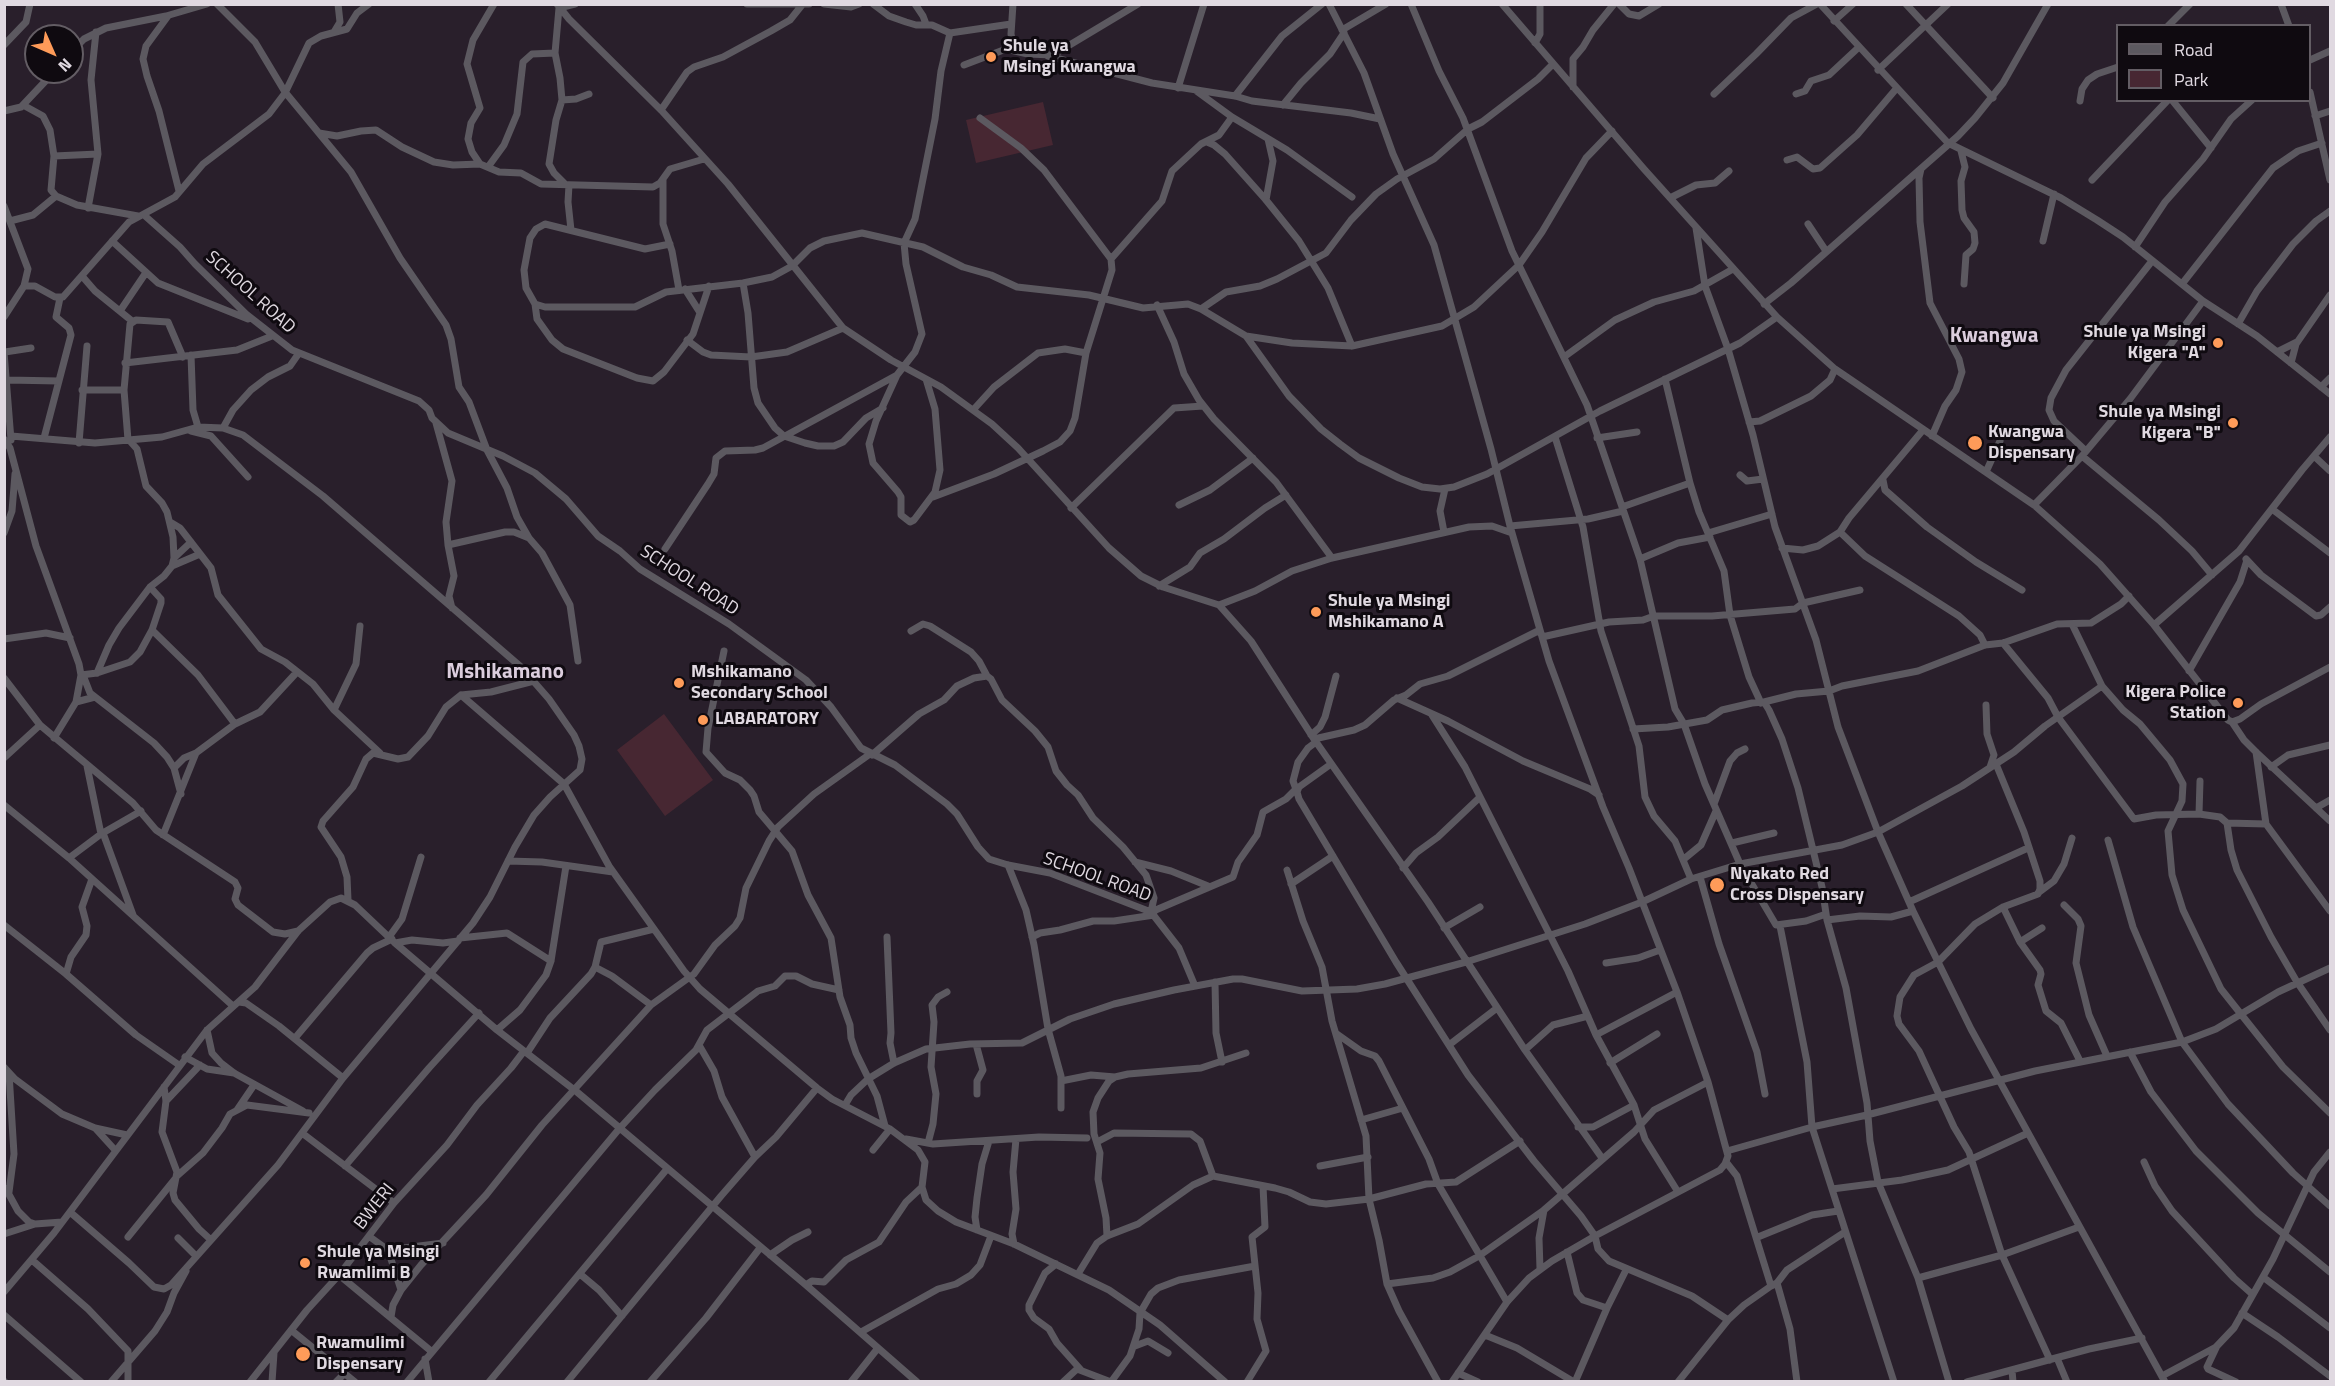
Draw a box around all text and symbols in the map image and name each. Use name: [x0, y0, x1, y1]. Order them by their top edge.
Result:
north arrow: [24, 24, 84, 84]
legend: [2116, 24, 2311, 102]
place label: Shule ya Msingi Kwangwa: [1003, 36, 1136, 78]
text: Road: [2174, 36, 2213, 63]
marker: Shule ya Msingi Kwangwa: [984, 50, 998, 64]
text: N: [53, 53, 78, 78]
text: Park: [2174, 66, 2208, 93]
street label: SCHOOL ROAD: [201, 247, 299, 339]
place label: Shule ya Msingi Kigera "A": [2083, 322, 2206, 364]
district label: Kwangwa: [1950, 324, 2038, 350]
marker: Shule ya Msingi Kigera "A": [2211, 336, 2225, 350]
place label: Shule ya Msingi Kigera "B": [2098, 402, 2221, 444]
marker: Shule ya Msingi Kigera "B": [2226, 416, 2240, 430]
place label: Kwangwa Dispensary: [1988, 422, 2075, 464]
marker: Kwangwa Dispensary: [1966, 434, 1984, 452]
street label: SCHOOL ROAD: [636, 541, 742, 621]
place label: Shule ya Msingi Mshikamano A: [1328, 591, 1451, 634]
marker: Shule ya Msingi Mshikamano A: [1309, 605, 1323, 619]
district label: Mshikamano: [446, 660, 564, 686]
place label: Mshikamano Secondary School: [691, 662, 828, 704]
marker: Mshikamano Secondary School: [672, 676, 686, 690]
place label: Kigera Police Station: [2125, 682, 2226, 724]
marker: Kigera Police Station: [2231, 696, 2245, 710]
place label: LABARATORY: [715, 709, 819, 731]
marker: LABARATORY: [696, 713, 710, 727]
street label: SCHOOL ROAD: [1040, 849, 1154, 907]
place label: Nyakato Red Cross Dispensary: [1730, 864, 1864, 906]
marker: Nyakato Red Cross Dispensary: [1708, 876, 1726, 894]
street label: BWERI: [350, 1180, 400, 1234]
place label: Shule ya Msingi Rwamlimi B: [317, 1242, 440, 1284]
marker: Shule ya Msingi Rwamlimi B: [298, 1256, 312, 1270]
place label: Rwamulimi Dispensary: [316, 1333, 405, 1376]
marker: Rwamulimi Dispensary: [294, 1345, 312, 1363]

